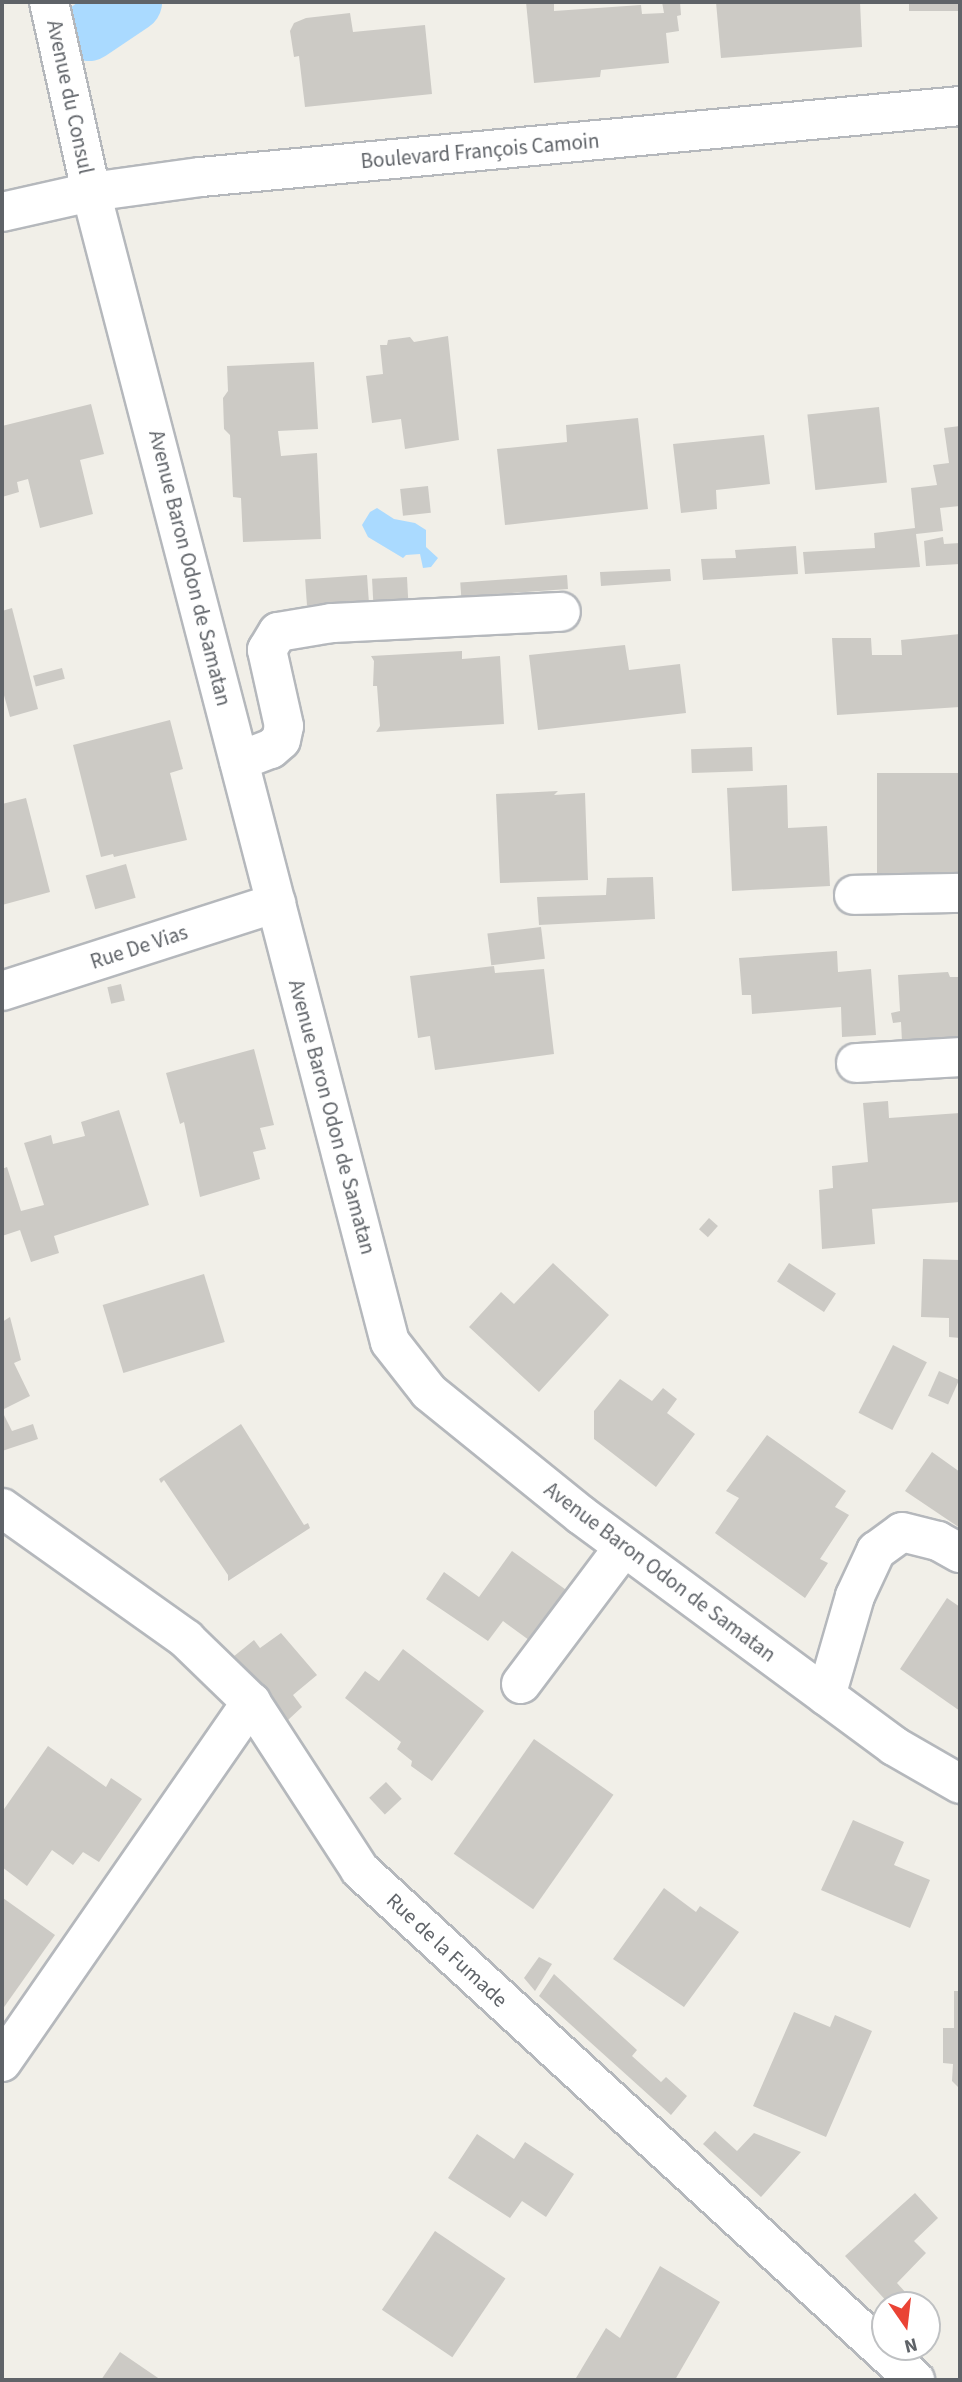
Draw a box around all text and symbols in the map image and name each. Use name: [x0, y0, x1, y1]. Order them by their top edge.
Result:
street label: Avenue du Consul: [41, 18, 99, 176]
street label: Boulevard François Camoin: [360, 128, 600, 174]
street label: Avenue Baron Odon de Samatan: [144, 428, 236, 708]
street label: Rue De Vias: [87, 919, 191, 975]
street label: Avenue Baron Odon de Samatan: [283, 977, 381, 1257]
street label: Avenue Baron Odon de Samatan: [539, 1477, 781, 1667]
street label: Rue de la Fumade: [381, 1888, 513, 2012]
north arrow: [871, 2291, 941, 2361]
text: N: [901, 2330, 920, 2360]

